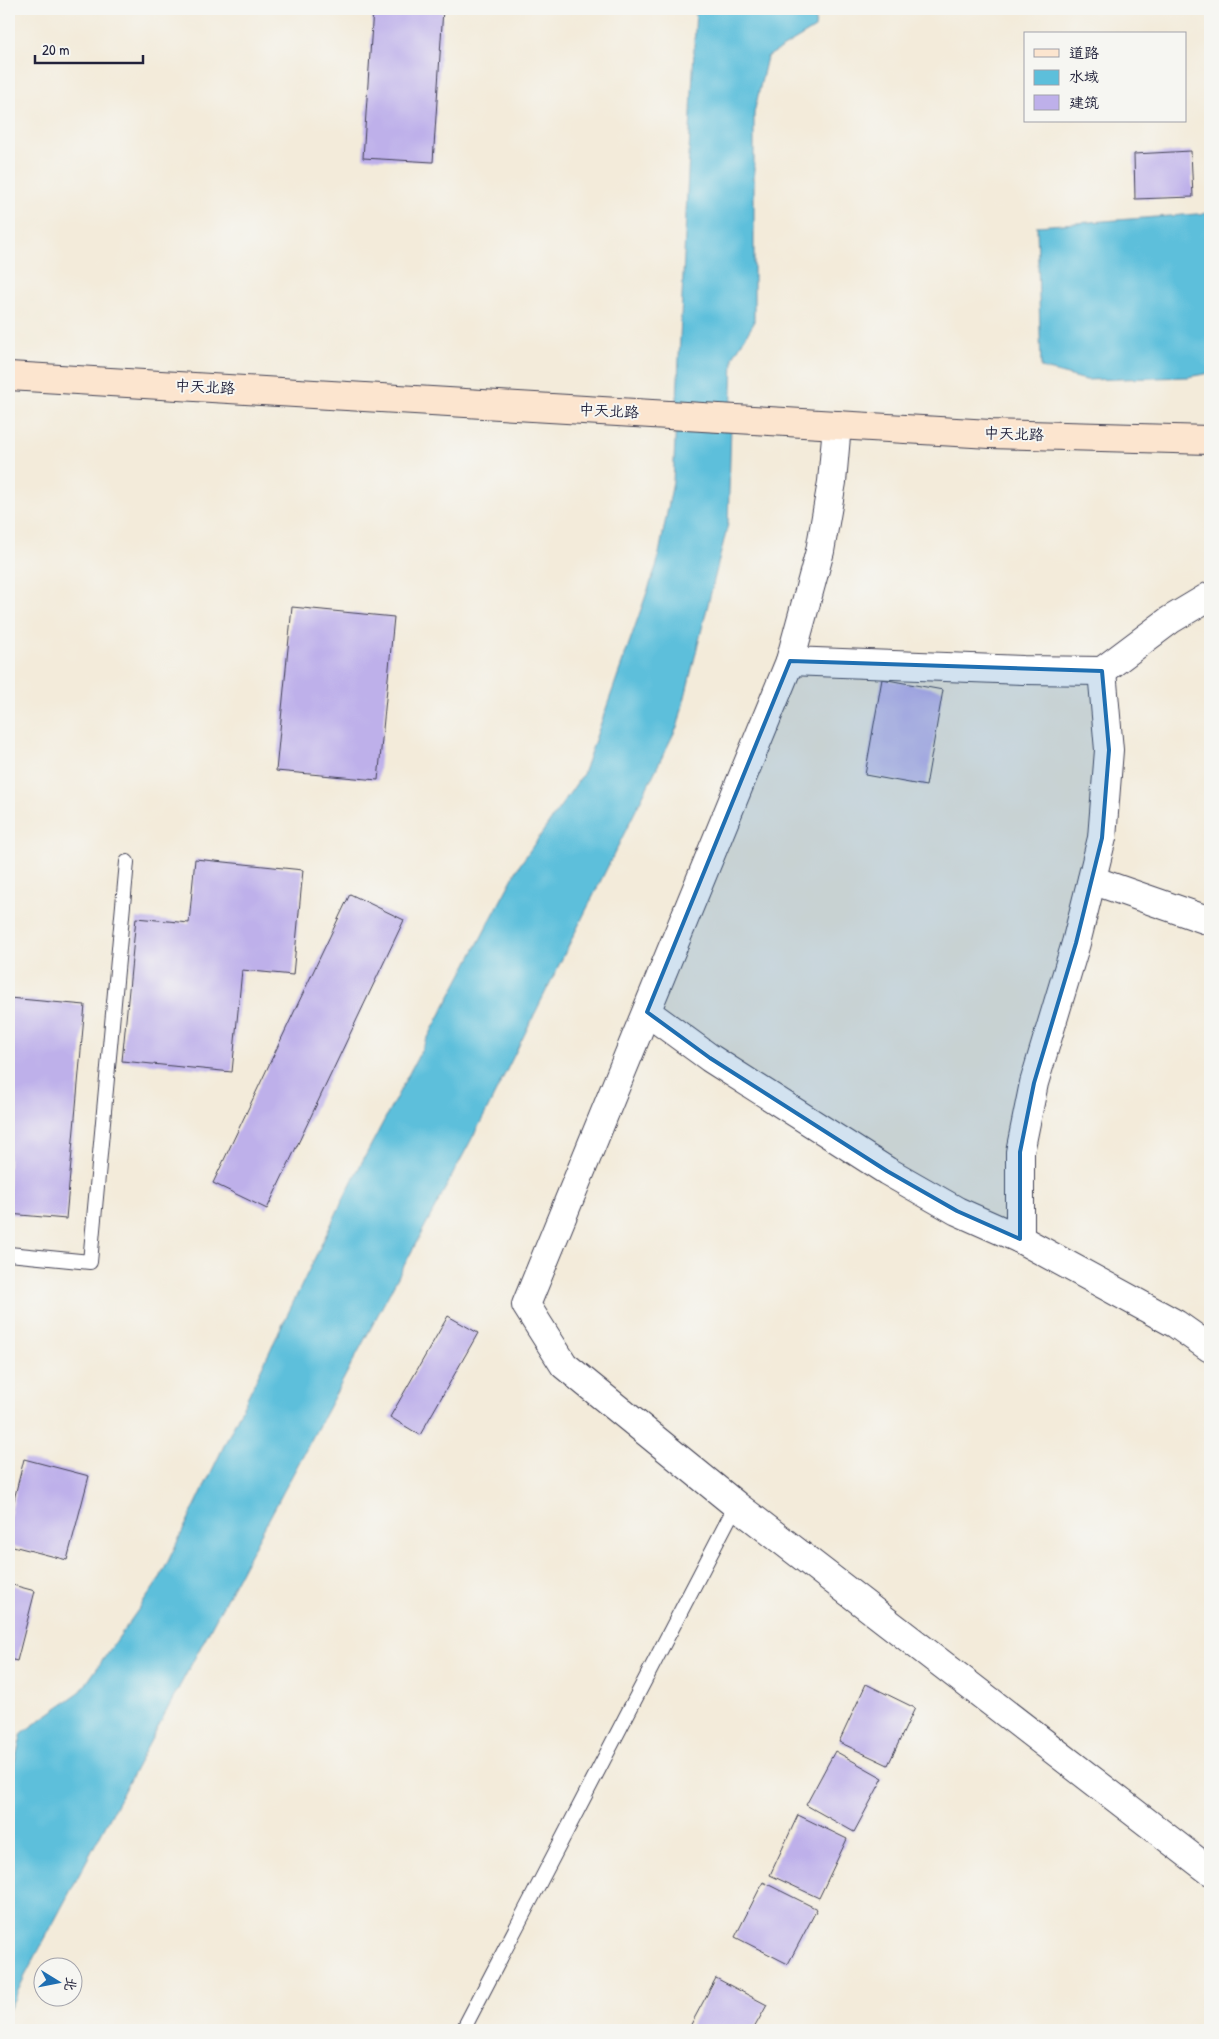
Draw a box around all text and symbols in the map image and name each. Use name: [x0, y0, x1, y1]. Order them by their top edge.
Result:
scale bar: [35, 32, 142, 64]
legend: [1024, 32, 1186, 122]
text: 20 m: [42, 39, 69, 60]
text: 道路: [1069, 42, 1099, 63]
text: 水域: [1069, 66, 1099, 87]
text: 建筑: [1069, 92, 1099, 113]
street label: 中天北路: [175, 374, 236, 399]
street label: 中天北路: [579, 398, 640, 423]
street label: 中天北路: [984, 422, 1044, 445]
north arrow: [32, 1956, 82, 2006]
text: 北: [61, 1976, 82, 1993]

